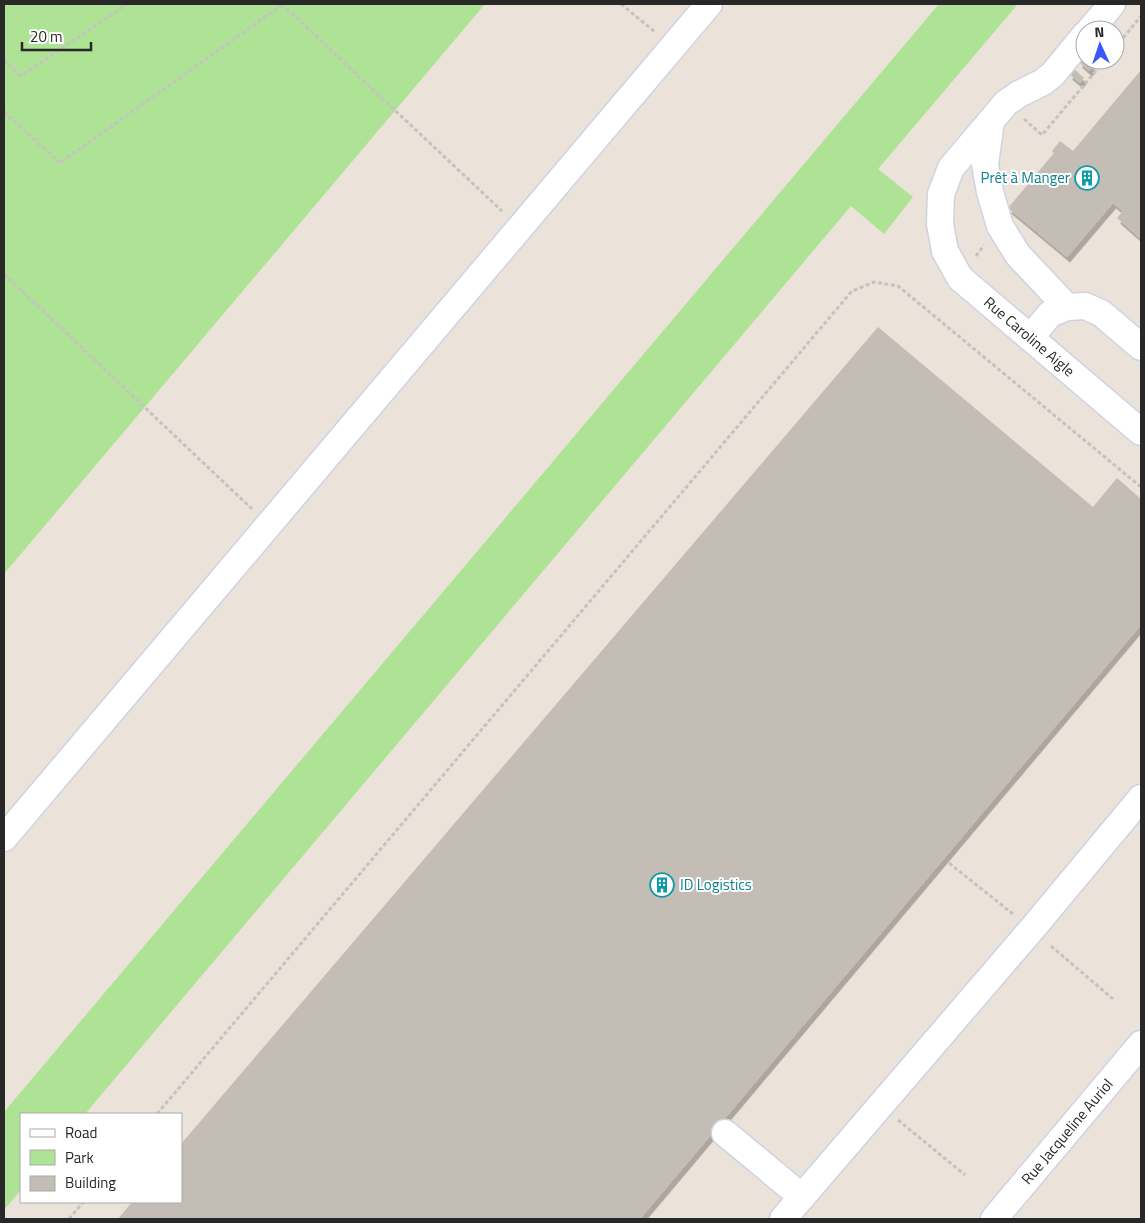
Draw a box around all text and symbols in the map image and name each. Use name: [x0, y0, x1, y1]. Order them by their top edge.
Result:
scale bar: [22, 20, 91, 52]
north arrow: [1075, 20, 1125, 70]
text: N: [1094, 21, 1105, 42]
text: 20 m: [30, 25, 63, 48]
building icon: Prêt à Manger: [1074, 165, 1100, 191]
place label: Prêt à Manger: [981, 166, 1070, 189]
street label: Rue Caroline Aigle: [979, 291, 1080, 382]
building icon: ID Logistics: [649, 872, 675, 898]
place label: ID Logistics: [680, 873, 752, 896]
street label: Rue Jacqueline Auriol: [1016, 1073, 1118, 1189]
legend: [20, 1113, 182, 1203]
text: Road: [65, 1121, 97, 1144]
text: Park: [65, 1146, 94, 1169]
text: Building: [65, 1171, 116, 1194]

